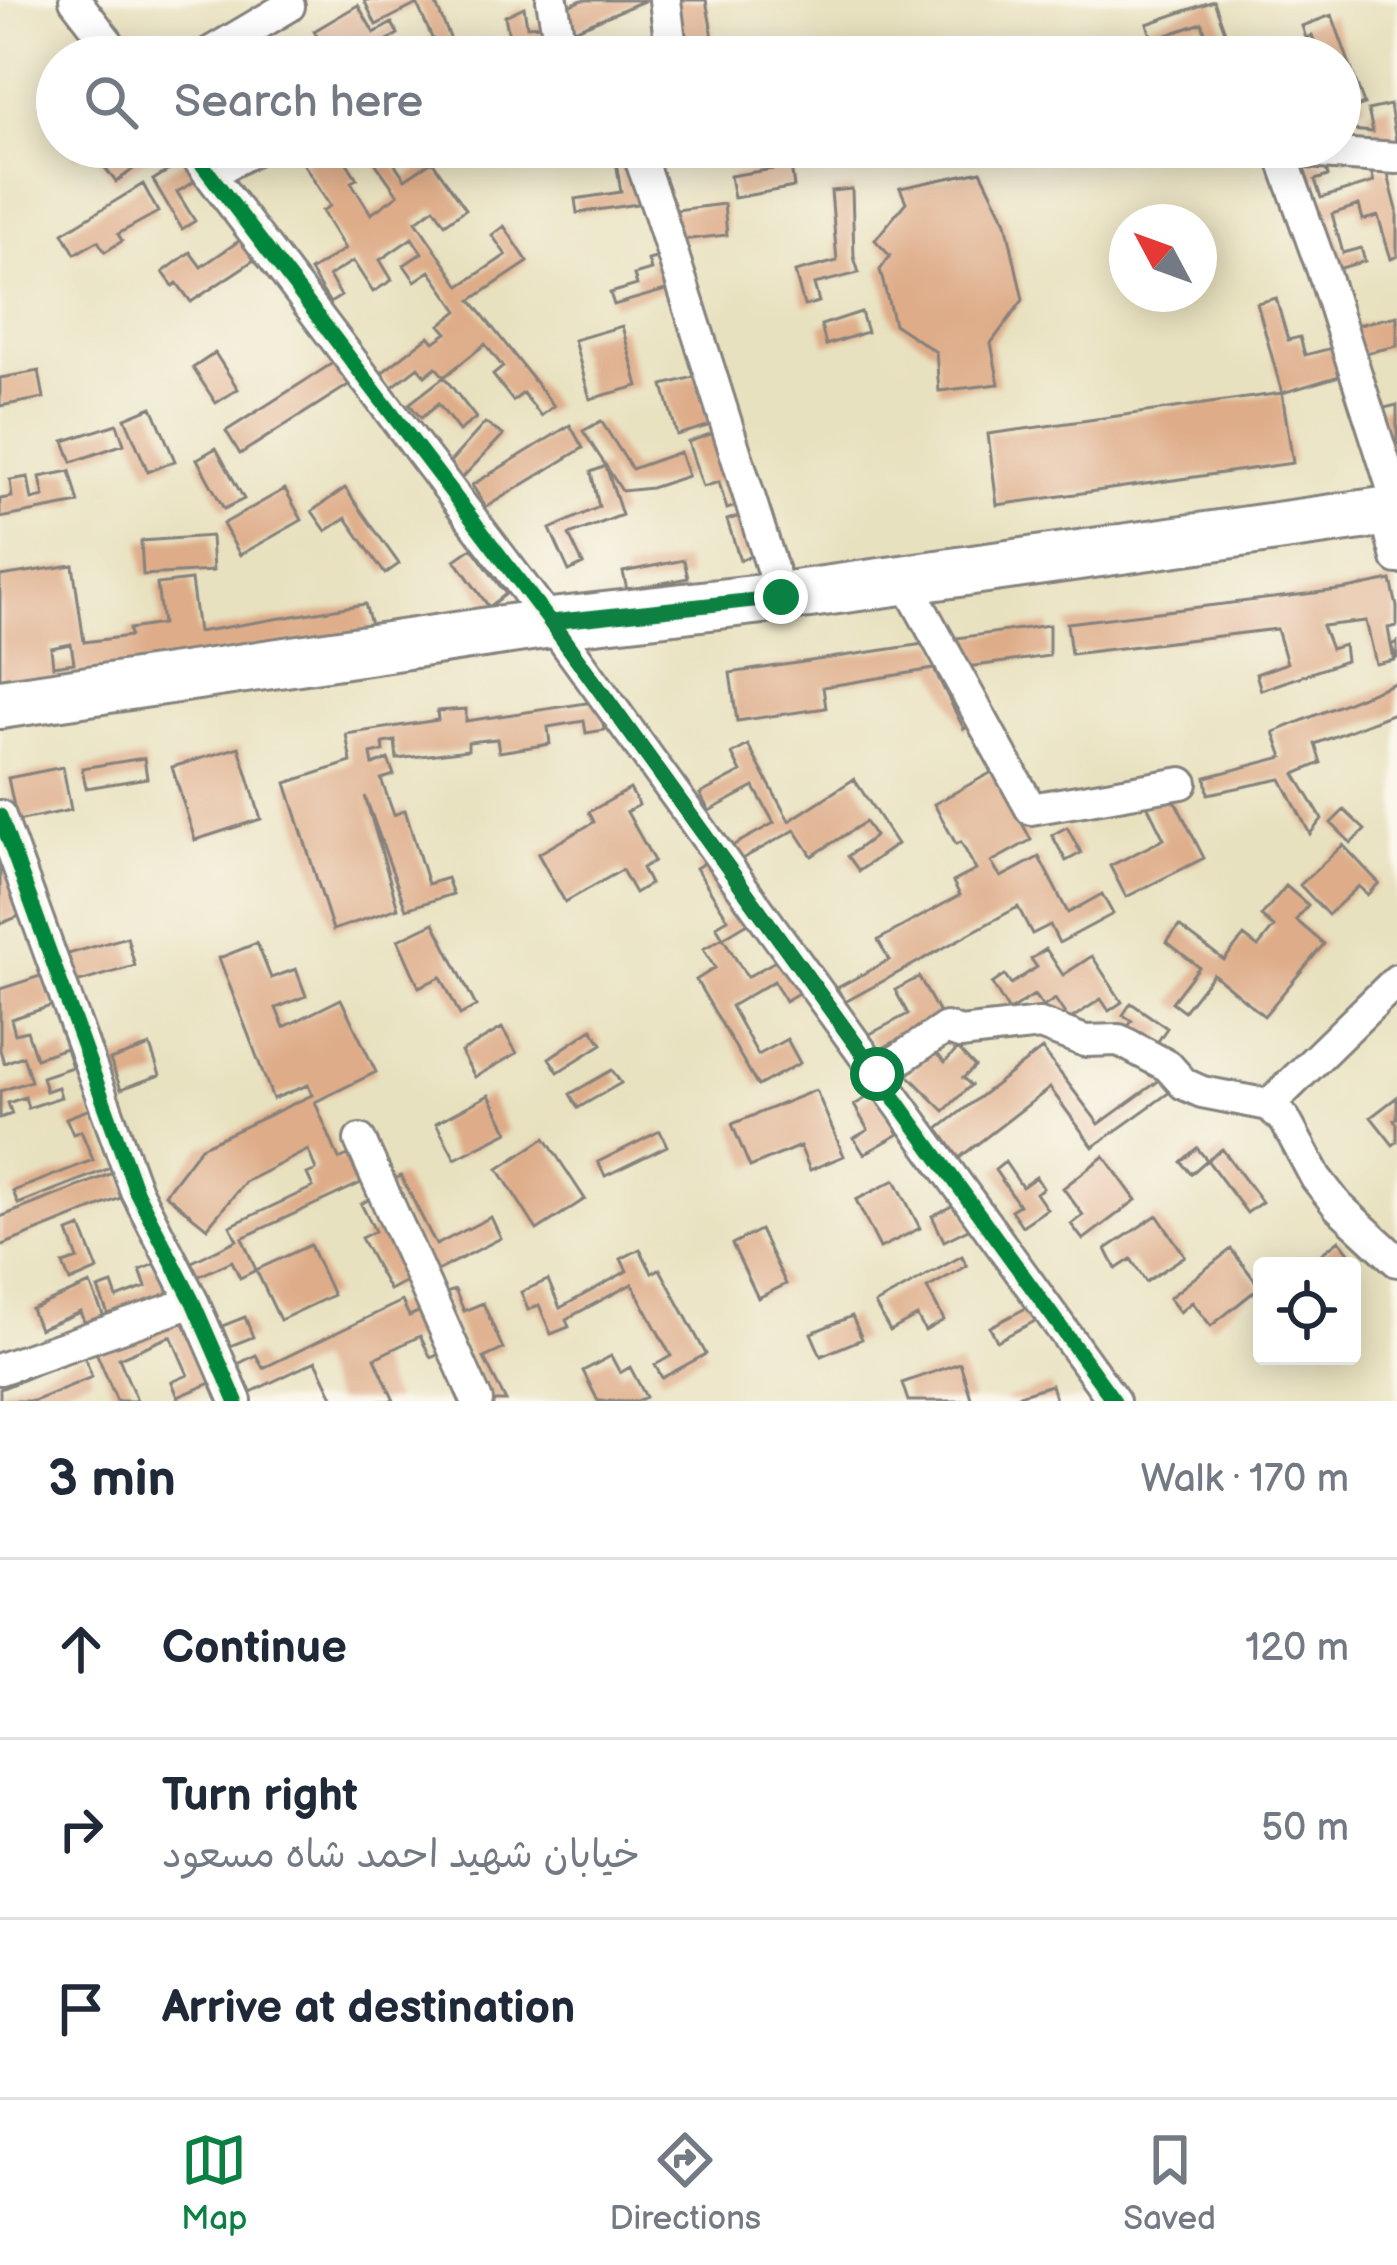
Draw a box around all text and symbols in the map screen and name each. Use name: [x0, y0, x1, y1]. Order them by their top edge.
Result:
search box: [36, 36, 1361, 168]
icon: search: [78, 69, 144, 135]
text: Search here: [174, 75, 423, 130]
north arrow: [1109, 204, 1217, 312]
route end: [754, 570, 808, 624]
route start: [850, 1047, 904, 1101]
map controls: [1253, 1257, 1361, 1365]
button: locate: [1253, 1257, 1361, 1365]
text: 3 min: [48, 1449, 176, 1510]
text: Walk · 170 m: [1140, 1456, 1349, 1503]
icon: ahead: [48, 1616, 114, 1682]
text: Continue: [162, 1621, 347, 1676]
text: 120 m: [1245, 1625, 1349, 1672]
text: Turn right: [162, 1769, 358, 1824]
icon: right: [48, 1796, 114, 1862]
text: 50 m: [1261, 1805, 1349, 1852]
text: خیابان شهید احمد شاه مسعود: [162, 1832, 640, 1879]
icon: arrive: [48, 1976, 114, 2042]
text: Arrive at destination: [162, 1981, 575, 2036]
tab: Map: [181, 2127, 247, 2239]
tab: Directions: [610, 2127, 761, 2239]
tab: Saved: [1123, 2127, 1216, 2239]

